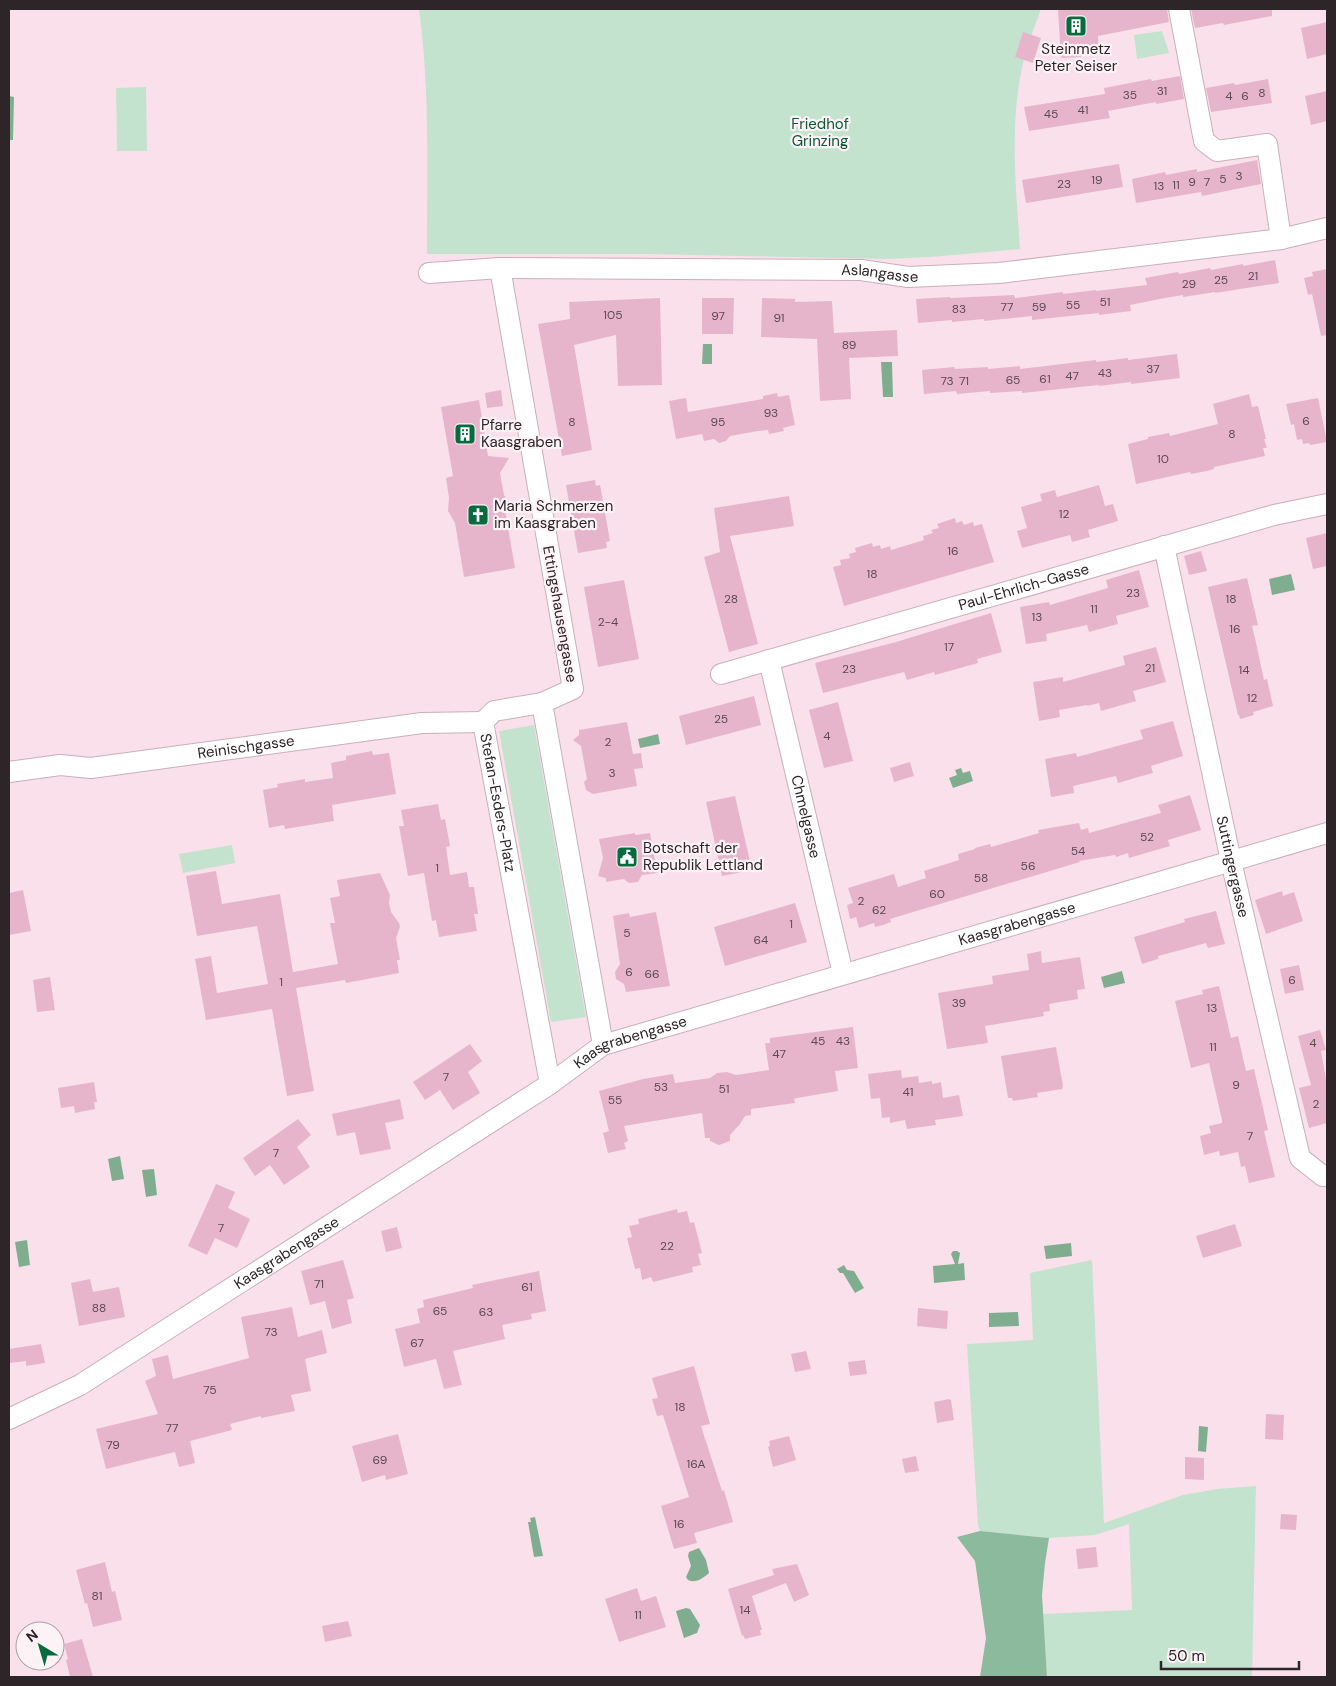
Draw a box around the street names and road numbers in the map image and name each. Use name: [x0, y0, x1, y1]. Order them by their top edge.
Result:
street label: Aslangasse: [841, 260, 919, 287]
street label: Ettingshausengasse: [538, 544, 582, 684]
street label: Paul-Ehrlich-Gasse: [956, 559, 1091, 615]
street label: Reinischgasse: [196, 730, 296, 763]
street label: Stefan-Esders-Platz: [475, 732, 521, 874]
street label: Chmelgasse: [786, 773, 825, 860]
street label: Suttingergasse: [1212, 814, 1254, 919]
street label: Kaasgrabengasse: [956, 897, 1078, 950]
street label: Kaasgrabengasse: [570, 1011, 689, 1073]
street label: Kaasgrabengasse: [230, 1212, 343, 1294]

